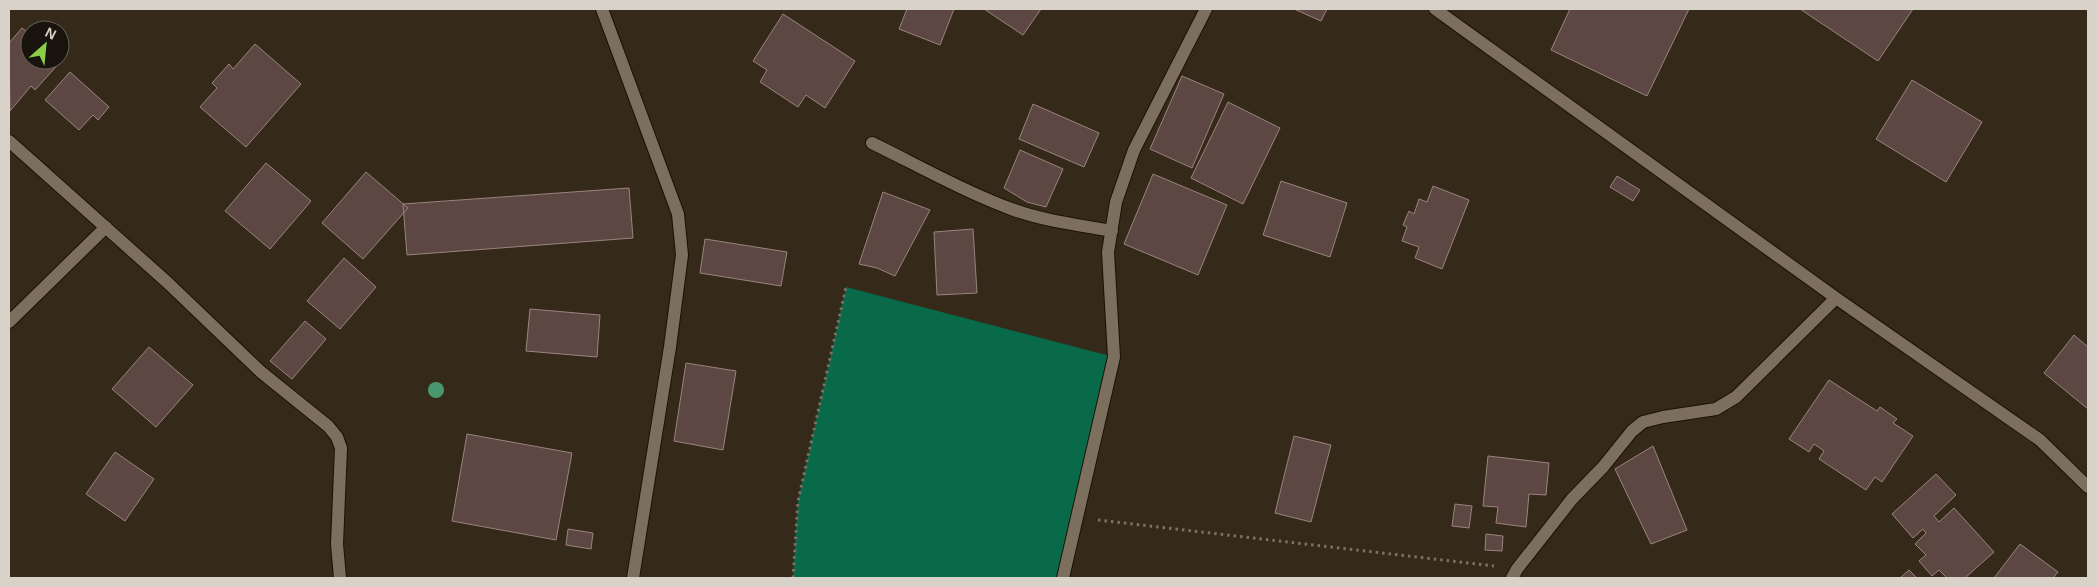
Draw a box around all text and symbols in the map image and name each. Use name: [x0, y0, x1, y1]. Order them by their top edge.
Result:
north arrow: [20, 20, 70, 70]
text: N: [43, 24, 59, 43]

